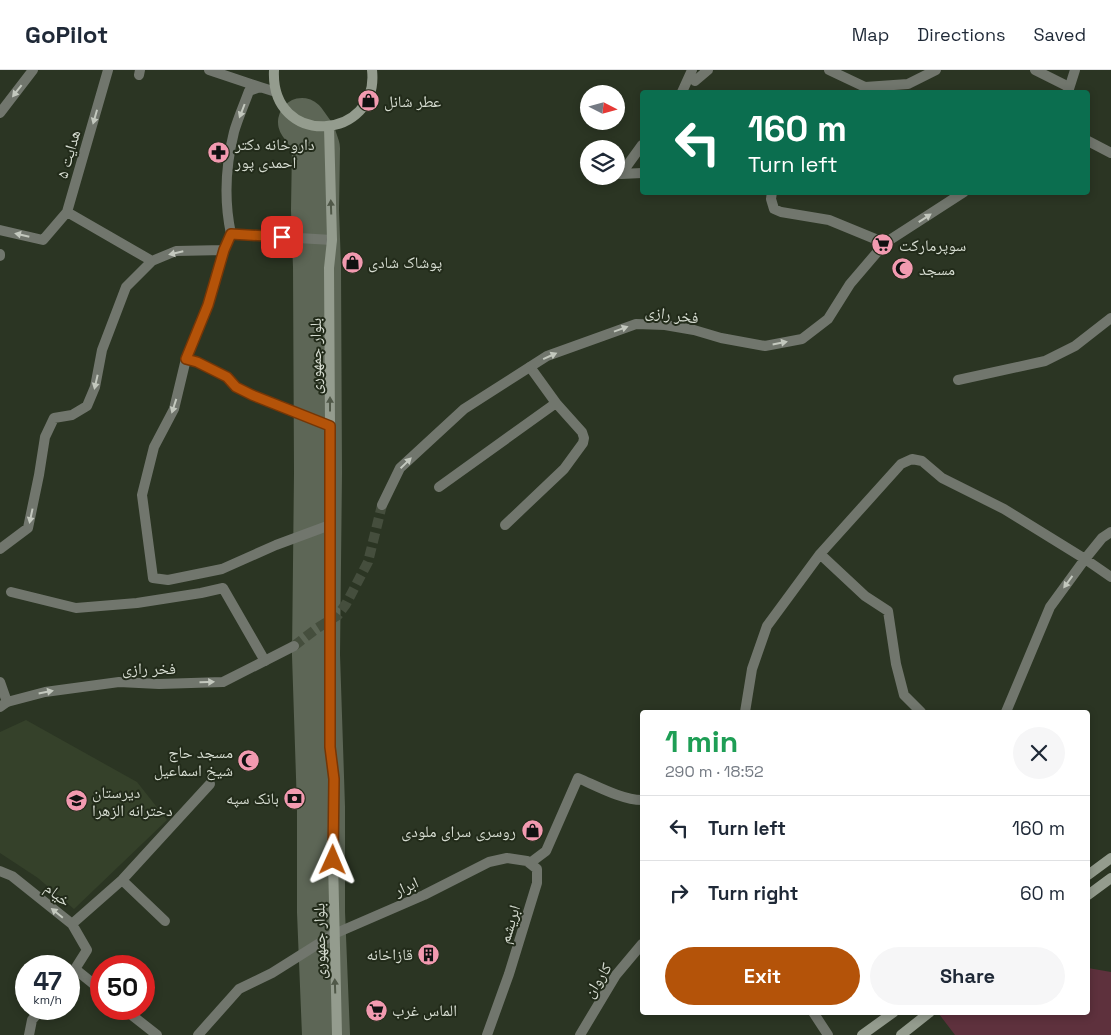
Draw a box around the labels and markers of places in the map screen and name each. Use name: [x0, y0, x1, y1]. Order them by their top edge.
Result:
shop icon: عطر شانل: [356, 89, 380, 113]
place label: عطر شانل: [384, 91, 441, 112]
place label: داروخانه دکتر احمدی پور: [234, 134, 315, 173]
pharmacy icon: داروخانه دکتر احمدی پور: [207, 141, 231, 165]
pin: [261, 216, 303, 258]
supermarket icon: سوپرمارکت: [871, 233, 895, 257]
place label: سوپرمارکت: [899, 235, 966, 256]
shop icon: پوشاک شادی: [340, 250, 364, 274]
place label: پوشاک شادی: [368, 252, 443, 273]
mosque icon: مسجد: [891, 257, 915, 281]
place label: مسجد: [919, 259, 955, 280]
place label: مسجد حاج شیخ اسماعیل: [154, 742, 233, 781]
mosque icon: مسجد حاج شیخ اسماعیل: [237, 749, 261, 773]
place label: دیرستان دخترانه الزهرا: [92, 782, 173, 821]
bank icon: بانک سپه: [283, 786, 307, 810]
place label: بانک سپه: [226, 788, 279, 809]
school or university icon: دیرستان دخترانه الزهرا: [64, 789, 88, 813]
shop icon: روسری سرای ملودی: [520, 819, 544, 843]
place label: روسری سرای ملودی: [401, 821, 516, 842]
building icon: قازاخانه: [417, 942, 441, 966]
place label: قازاخانه: [366, 944, 413, 965]
supermarket icon: الماس غرب: [364, 998, 388, 1022]
place label: الماس غرب: [392, 1000, 457, 1021]

